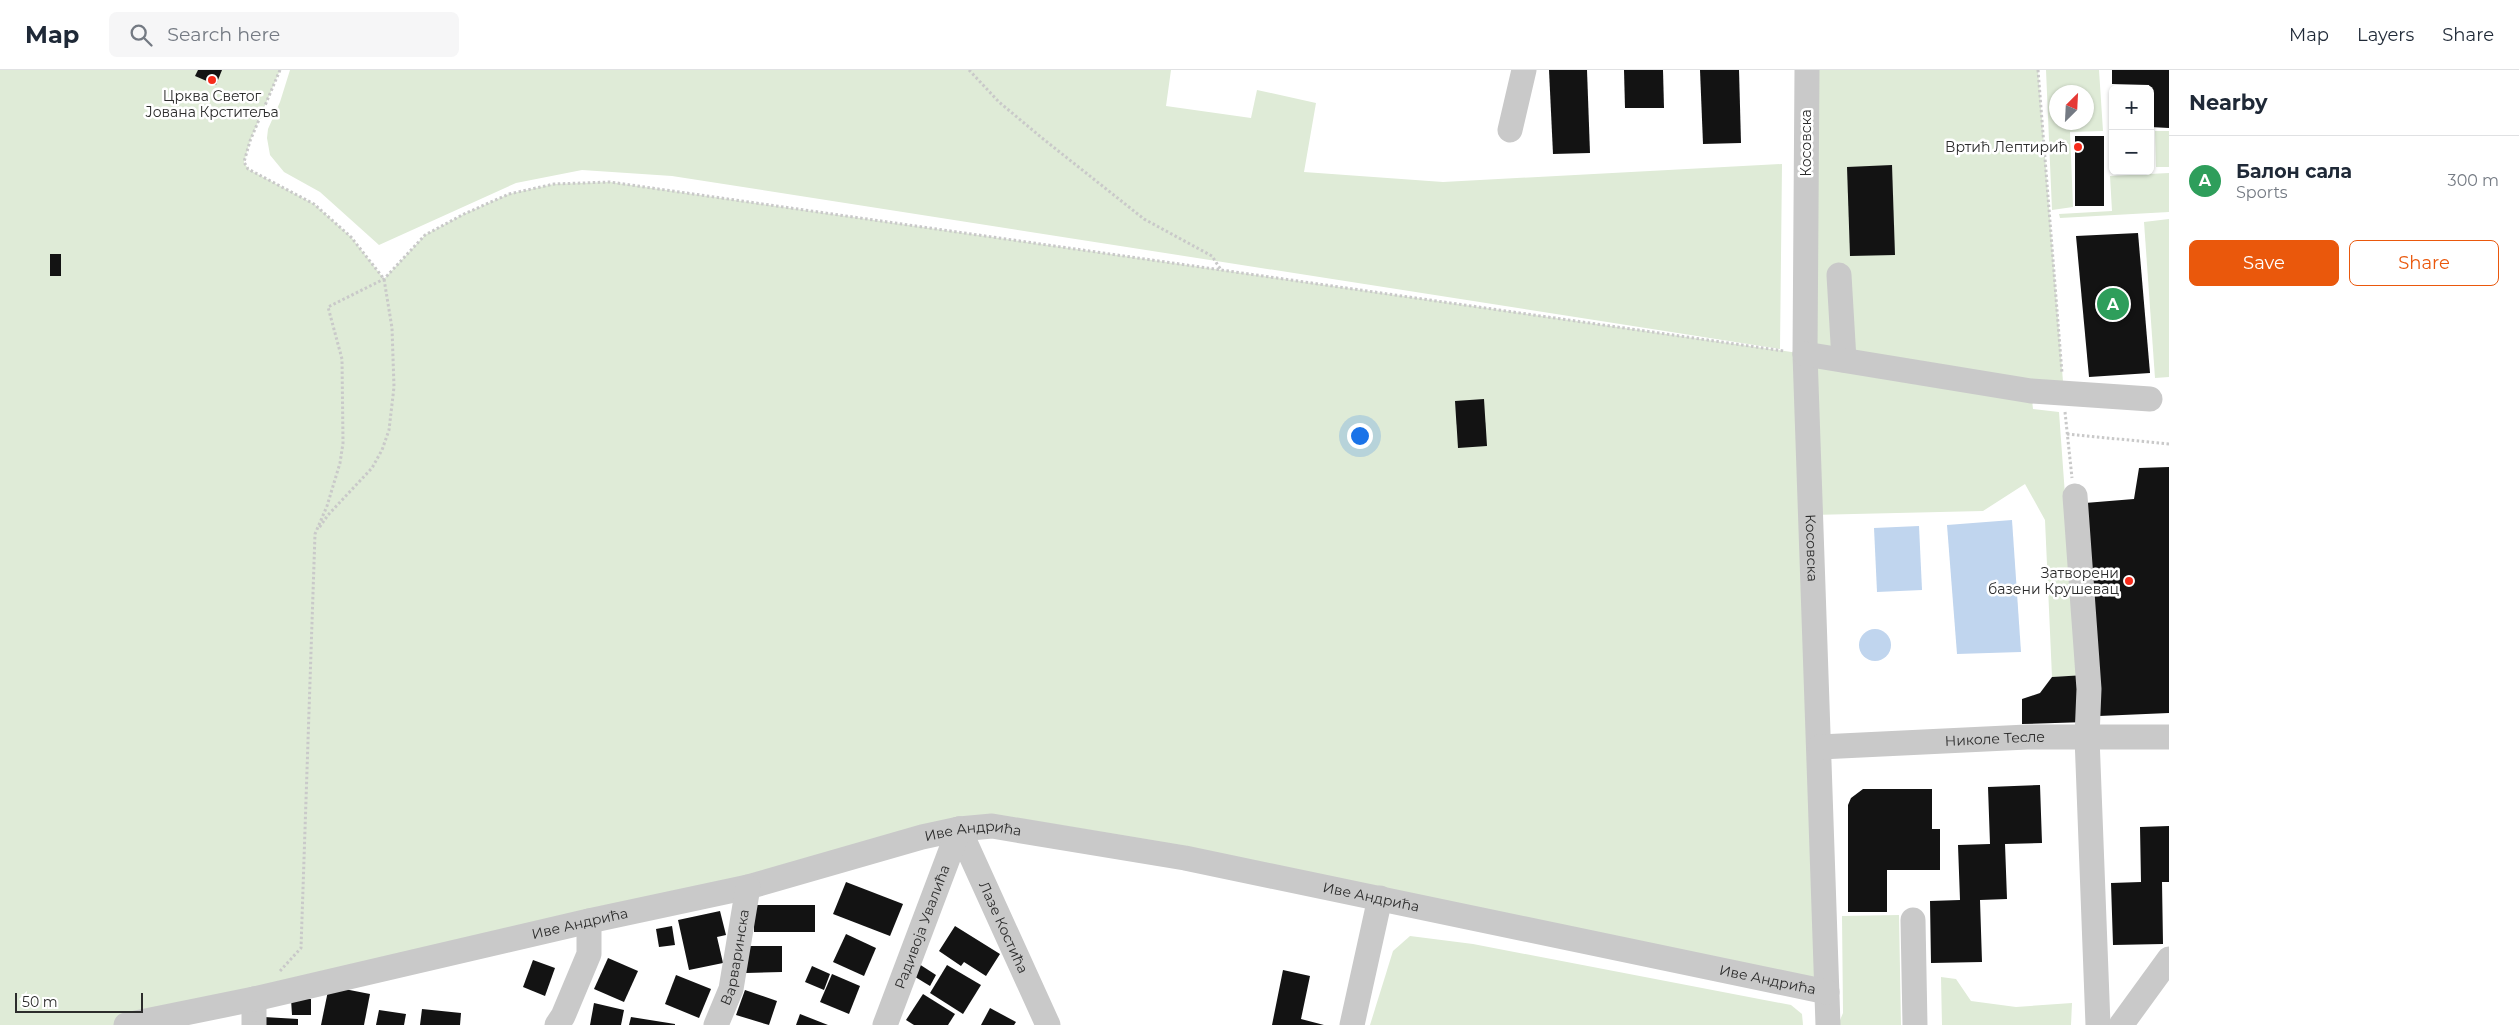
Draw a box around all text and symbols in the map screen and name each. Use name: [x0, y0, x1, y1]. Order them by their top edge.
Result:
search box: [109, 12, 459, 57]
text: Map: [25, 20, 79, 49]
icon: search: [127, 21, 155, 49]
text: Search here: [167, 23, 280, 46]
text: Map: [2289, 24, 2329, 46]
text: Layers: [2357, 24, 2414, 46]
text: Share: [2442, 24, 2494, 46]
marker: Црква Светог Јована Крститеља: [206, 74, 218, 86]
north arrow: [2049, 85, 2094, 130]
map controls: [2109, 85, 2154, 175]
button: +: [2109, 85, 2154, 130]
place label: Црква Светог Јована Крститеља: [145, 87, 279, 121]
text: Nearby: [2189, 90, 2268, 115]
street label: Косовска: [1797, 109, 1815, 177]
button: −: [2109, 130, 2154, 175]
place label: Вртић Лептирић: [1945, 138, 2068, 156]
marker: Вртић Лептирић: [2072, 141, 2084, 153]
text: Балон сала: [2236, 160, 2352, 183]
text: A: [2199, 171, 2211, 190]
text: 300 m: [2448, 171, 2499, 190]
text: Sports: [2236, 183, 2288, 202]
button: Save: [2189, 240, 2339, 286]
button: Share: [2349, 240, 2499, 286]
pin: A: [2097, 285, 2129, 323]
your location: [1347, 423, 1373, 449]
street label: Косовска: [1801, 514, 1822, 582]
place label: Затворени базени Крушевац: [1988, 564, 2119, 598]
marker: Затворени базени Крушевац: [2123, 575, 2135, 587]
street label: Николе Тесле: [1944, 728, 2045, 750]
street label: Иве Андрића: [923, 817, 1023, 845]
street label: Радивоја Увалића: [890, 862, 954, 991]
street label: Иве Андрића: [1321, 878, 1421, 916]
street label: Лазе Костића: [975, 879, 1032, 976]
street label: Иве Андрића: [530, 904, 630, 943]
street label: Варваринска: [716, 908, 753, 1008]
street label: Иве Андрића: [1718, 961, 1818, 998]
scale bar: [15, 990, 142, 1013]
text: 50 m: [22, 993, 58, 1011]

